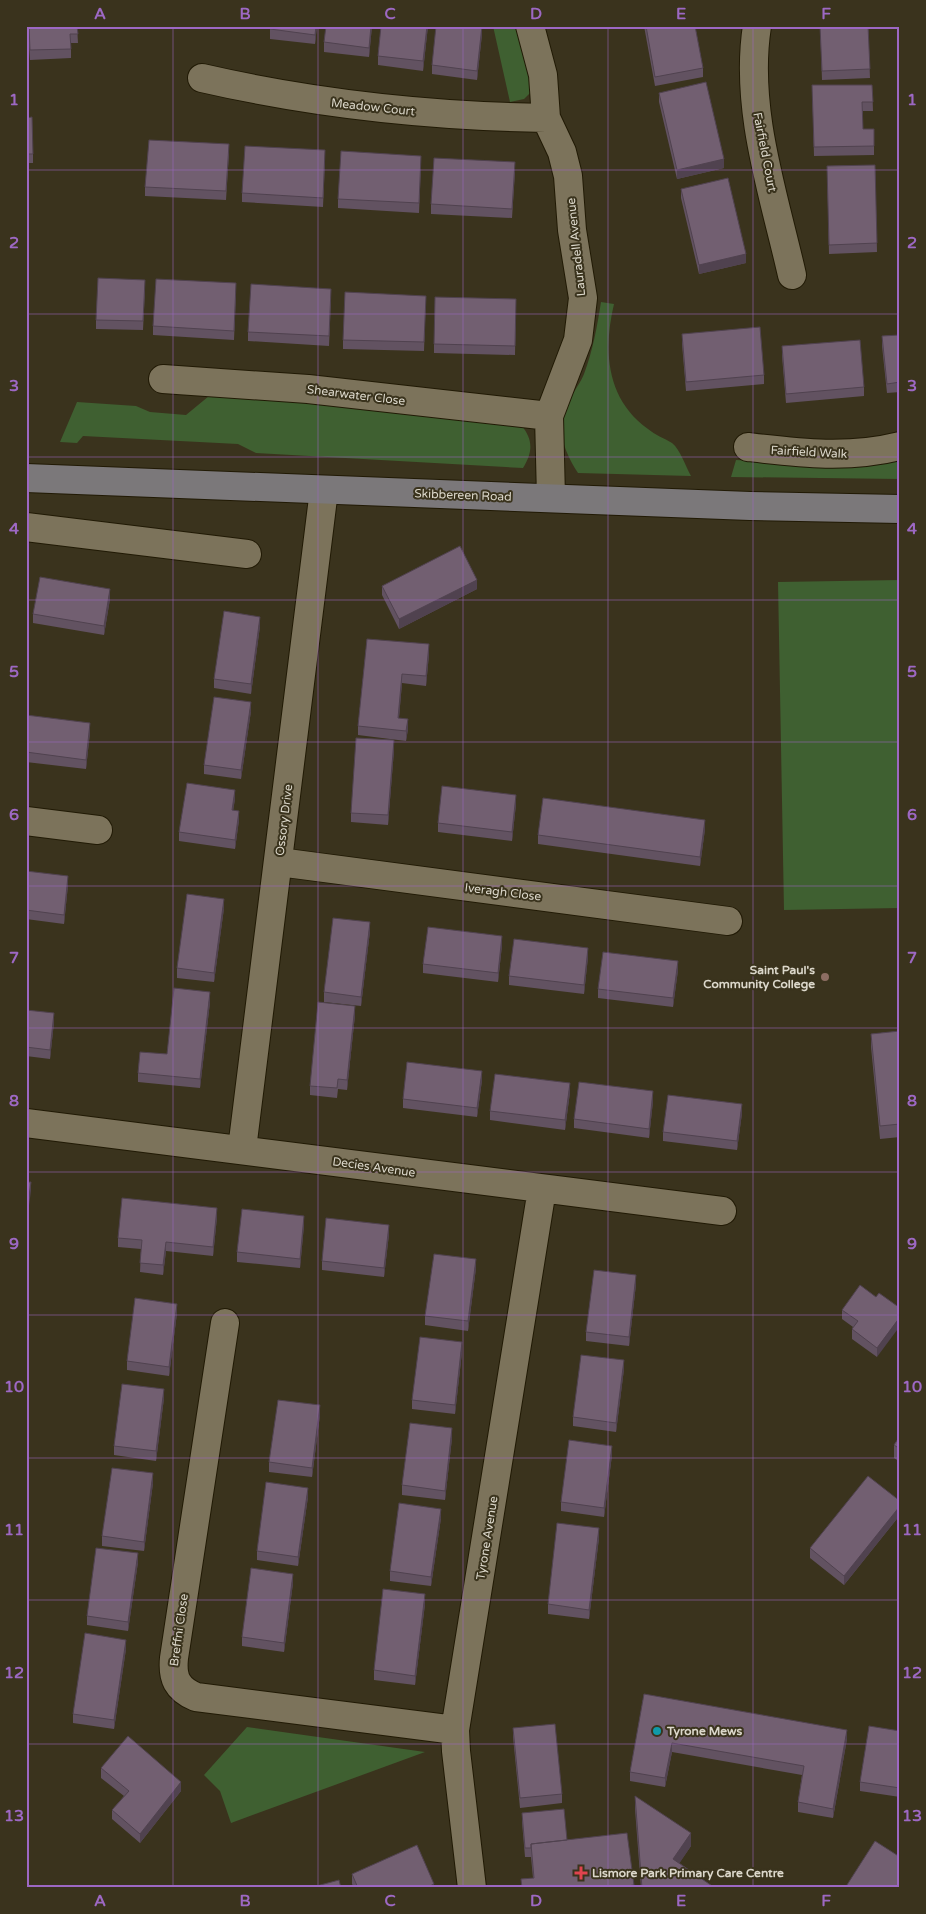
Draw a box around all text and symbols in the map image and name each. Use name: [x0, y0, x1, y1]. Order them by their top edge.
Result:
text: A: [94, 4, 106, 24]
text: B: [239, 4, 251, 24]
text: C: [384, 4, 396, 24]
text: D: [530, 4, 542, 24]
text: E: [676, 4, 686, 24]
text: F: [821, 4, 831, 24]
text: 1: [9, 90, 19, 110]
text: 1: [907, 90, 917, 110]
street label: Meadow Court: [330, 96, 416, 118]
street label: Fairfield Court: [750, 111, 780, 193]
street label: Lauradell Avenue: [564, 197, 588, 297]
text: 2: [9, 233, 19, 253]
text: 2: [907, 233, 917, 253]
text: 3: [9, 376, 19, 396]
text: 3: [907, 376, 917, 396]
street label: Shearwater Close: [306, 382, 406, 408]
street label: Fairfield Walk: [770, 443, 848, 461]
street label: Skibbereen Road: [414, 486, 512, 504]
text: 4: [9, 519, 19, 539]
text: 4: [907, 519, 917, 539]
text: 5: [9, 662, 19, 682]
text: 5: [907, 662, 917, 682]
street label: Ossory Drive: [273, 783, 295, 857]
text: 6: [9, 805, 19, 825]
text: 6: [907, 805, 917, 825]
street label: Iveragh Close: [464, 880, 542, 904]
text: 7: [9, 948, 19, 968]
text: 7: [907, 948, 917, 968]
place label: Saint Paul's Community College: [703, 963, 815, 992]
marker: Saint Paul's Community College: [819, 971, 831, 983]
text: 8: [9, 1091, 19, 1111]
text: 8: [907, 1091, 917, 1111]
street label: Decies Avenue: [332, 1154, 417, 1180]
text: 9: [9, 1234, 19, 1254]
text: 9: [907, 1234, 917, 1254]
text: 10: [4, 1377, 24, 1397]
text: 10: [902, 1377, 922, 1397]
street label: Tyrone Avenue: [473, 1495, 501, 1581]
text: 11: [4, 1520, 24, 1540]
text: 11: [902, 1520, 922, 1540]
street label: Breffni Close: [167, 1593, 191, 1667]
text: 12: [4, 1663, 24, 1683]
text: 12: [902, 1663, 922, 1683]
place label: Tyrone Mews: [666, 1724, 742, 1739]
marker: Tyrone Mews: [651, 1725, 663, 1737]
text: 13: [4, 1806, 24, 1826]
text: 13: [902, 1806, 922, 1826]
marker: Lismore Park Primary Care Centre: [574, 1866, 588, 1880]
place label: Lismore Park Primary Care Centre: [592, 1866, 784, 1881]
text: A: [94, 1891, 106, 1911]
text: B: [239, 1891, 251, 1911]
text: C: [384, 1891, 396, 1911]
text: D: [530, 1891, 542, 1911]
text: E: [676, 1891, 686, 1911]
text: F: [821, 1891, 831, 1911]

